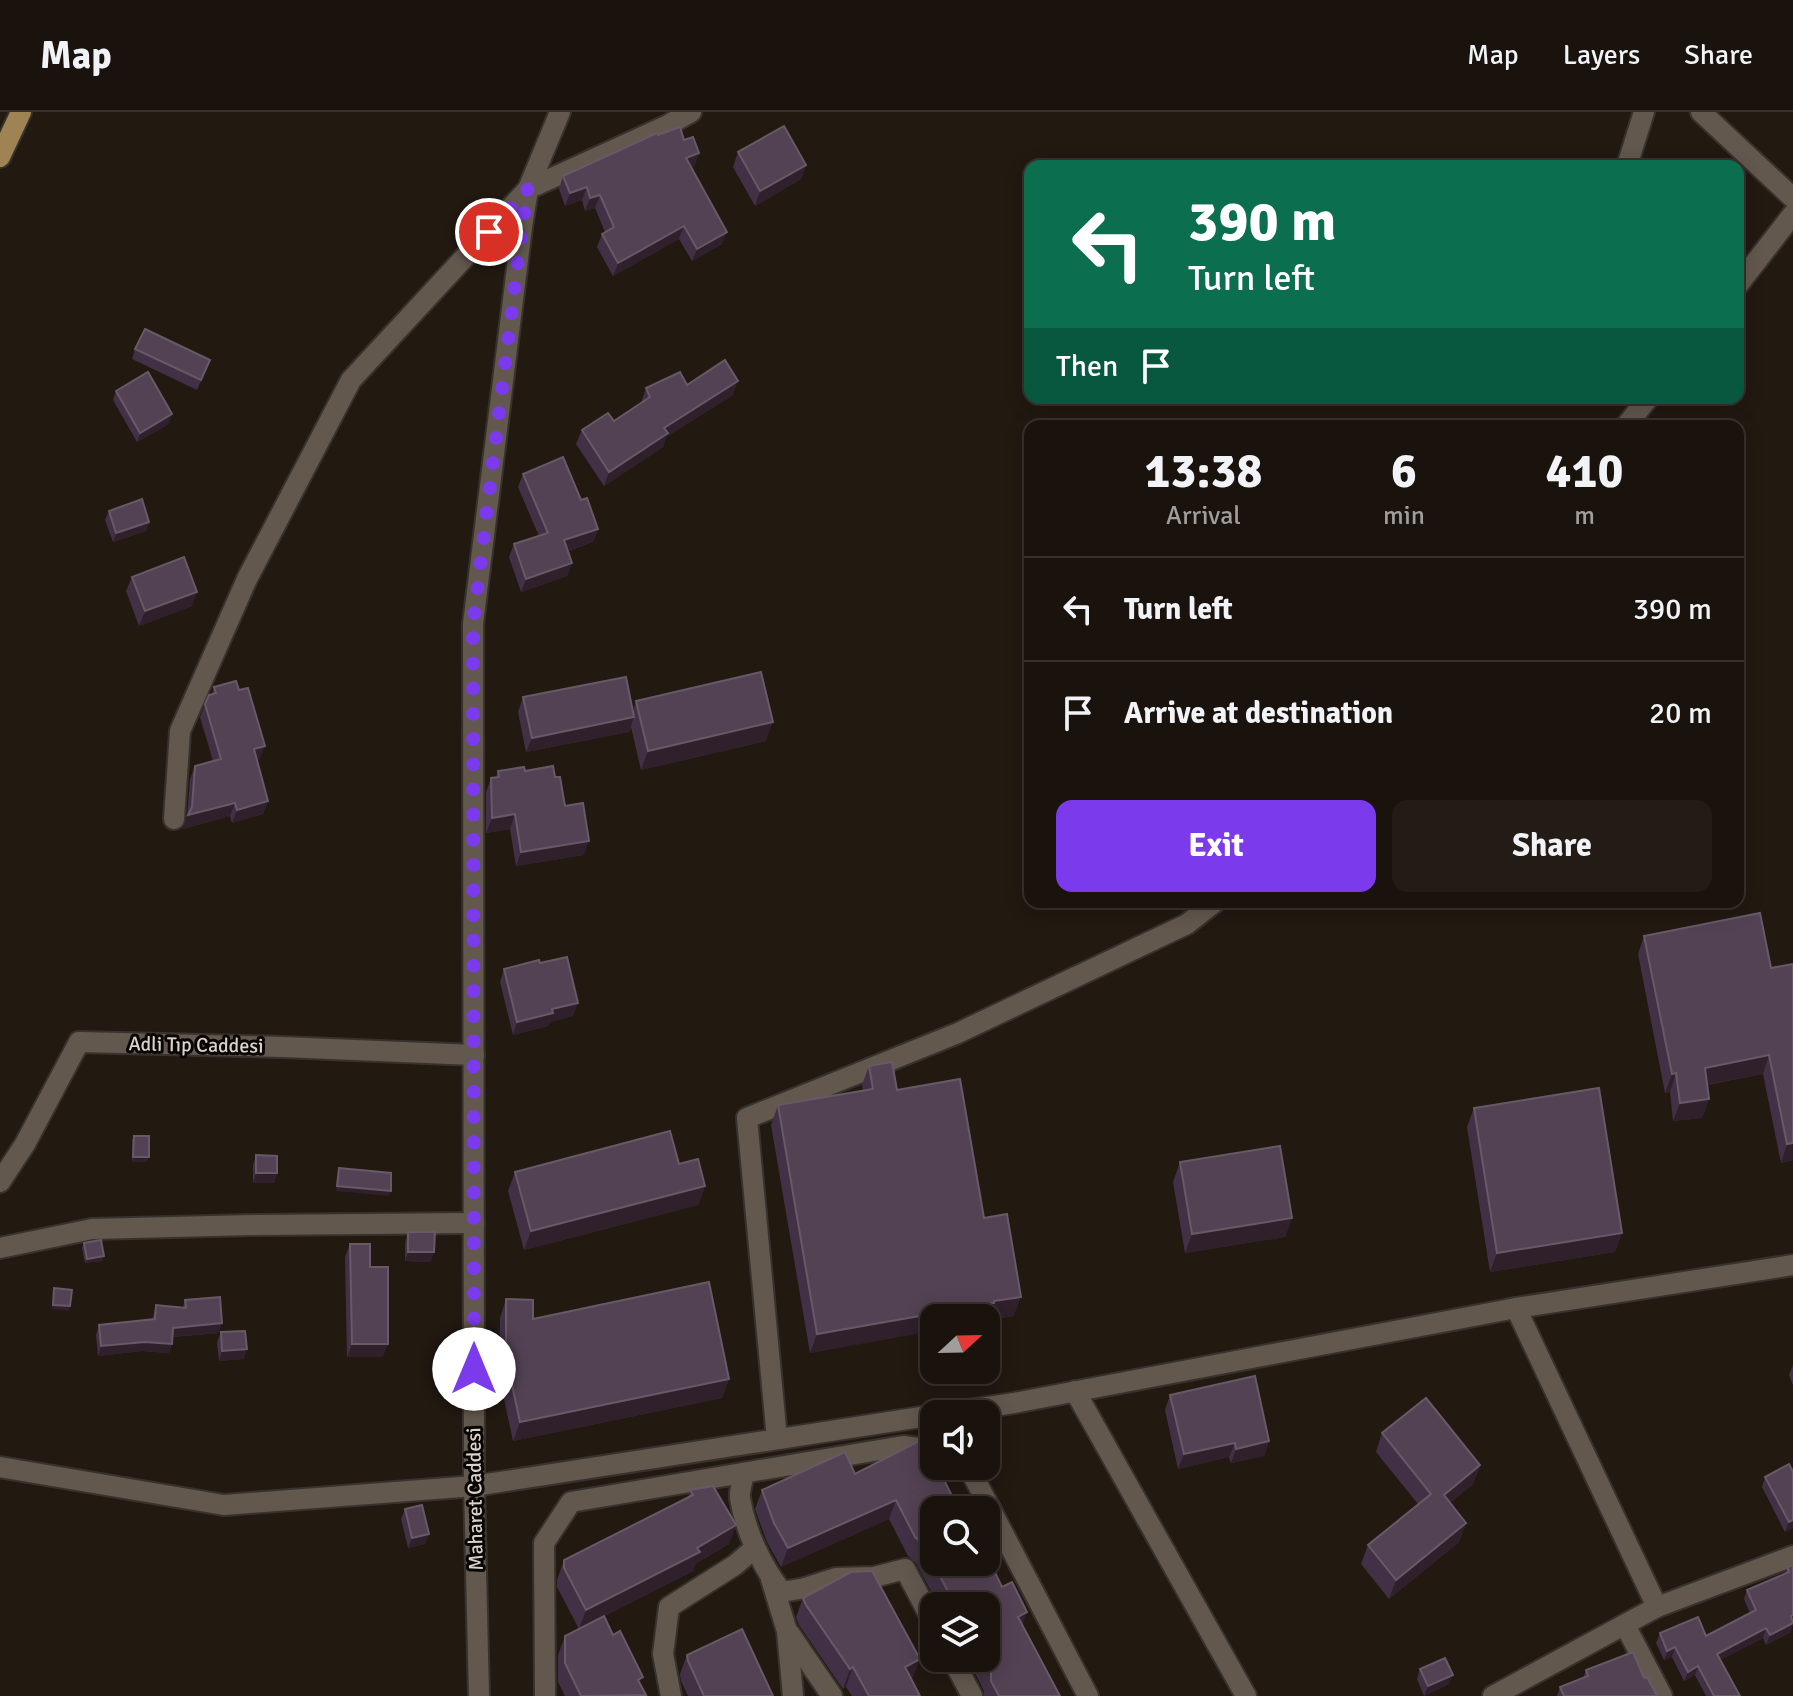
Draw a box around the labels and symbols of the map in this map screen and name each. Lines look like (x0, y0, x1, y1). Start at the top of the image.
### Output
pin (455, 198, 523, 266)
street label: Adli Tıp Caddesi (128, 1031, 264, 1059)
north arrow (920, 1304, 1000, 1384)
position arrow (432, 1327, 516, 1411)
street label: Maharet Caddesi (461, 1427, 489, 1571)

